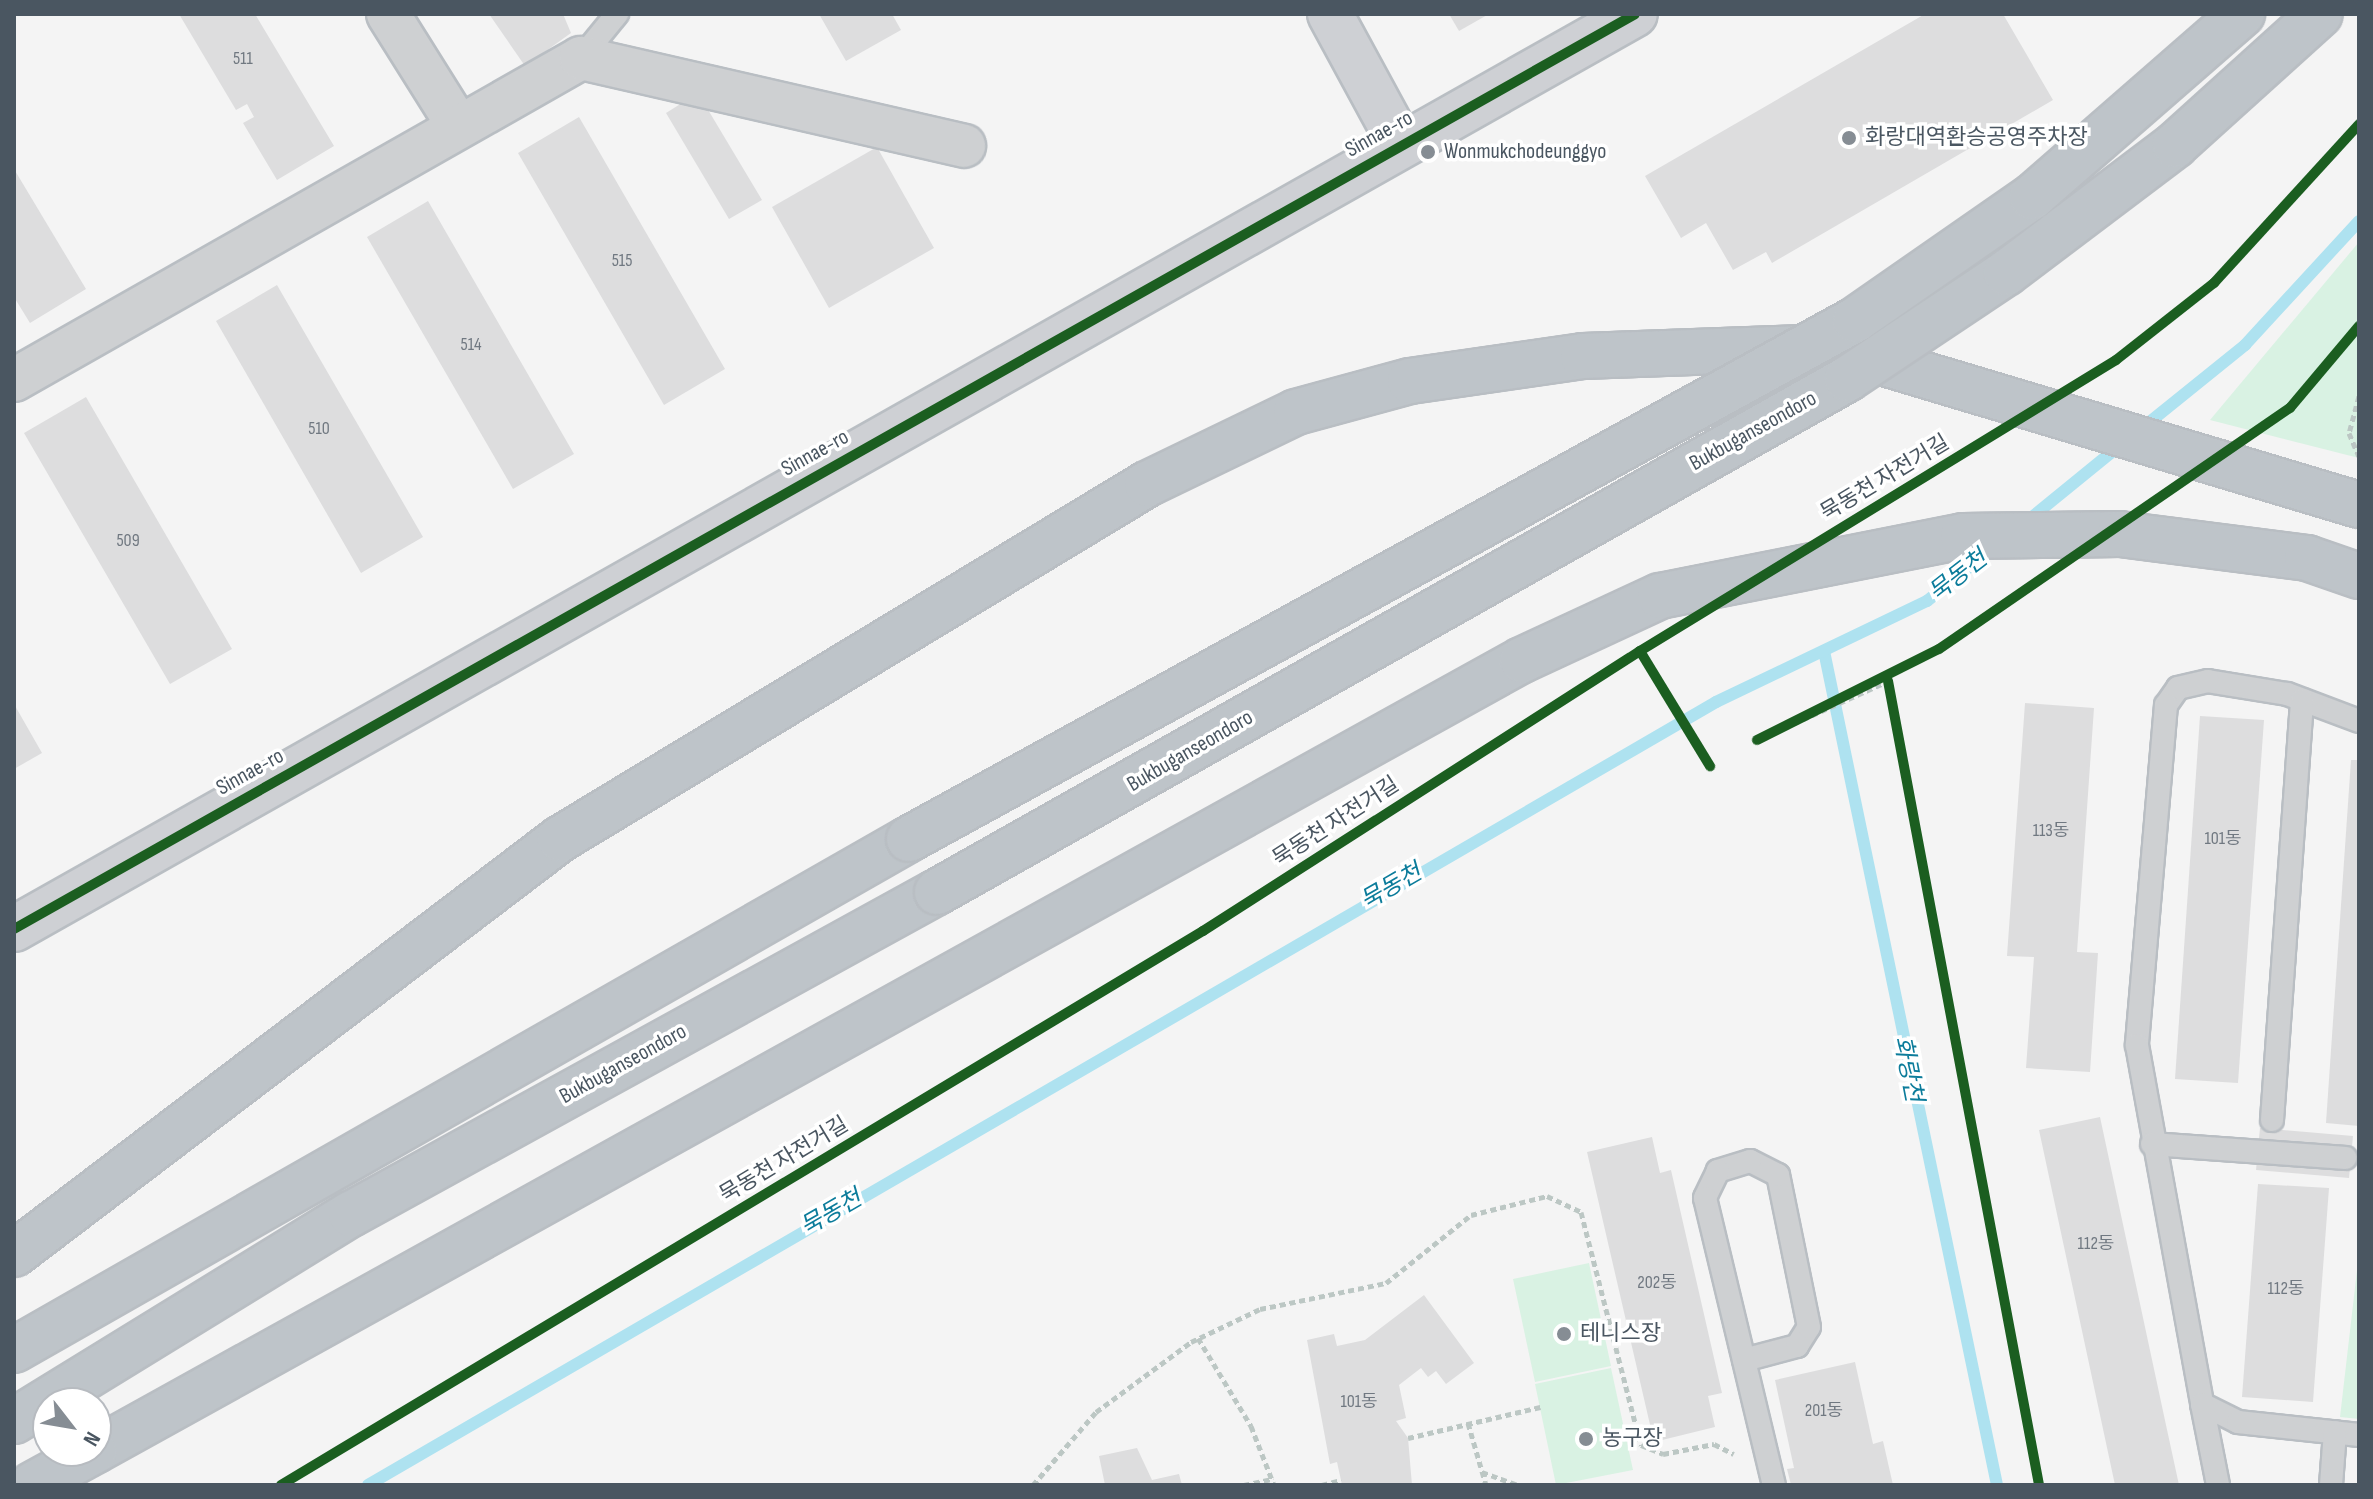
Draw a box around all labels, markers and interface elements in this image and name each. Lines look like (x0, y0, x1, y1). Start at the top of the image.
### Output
house number: 511 (233, 48, 253, 70)
street label: Sinnae-ro (1341, 105, 1417, 163)
place label: 화랑대역환승공영주차장 (1865, 125, 2088, 151)
marker: 화랑대역환승공영주차장 (1840, 129, 1858, 147)
place label: Wonmukchodeunggyo (1444, 139, 1606, 165)
marker: Wonmukchodeunggyo (1419, 143, 1437, 161)
house number: 515 (612, 250, 632, 272)
house number: 514 (460, 334, 482, 356)
street label: Bukbuganseondoro (1685, 385, 1821, 477)
house number: 510 (308, 418, 330, 440)
street label: Sinnae-ro (777, 424, 853, 482)
street label: 묵동천 자전거길 (1816, 429, 1954, 527)
house number: 509 (116, 530, 140, 552)
water label: 묵동천 (1923, 544, 1993, 608)
street label: Bukbuganseondoro (1122, 704, 1258, 798)
street label: Sinnae-ro (212, 743, 288, 801)
street label: 묵동천 자전거길 (1268, 771, 1404, 873)
house number: 113동 (2033, 820, 2069, 842)
house number: 101동 (2204, 828, 2242, 850)
water label: 묵동천 (1355, 858, 1427, 916)
street label: Bukbuganseondoro (555, 1018, 691, 1110)
water label: 화랑천 (1888, 1034, 1928, 1104)
street label: 묵동천 자전거길 (715, 1111, 853, 1209)
water label: 묵동천 (795, 1184, 867, 1242)
house number: 112동 (2078, 1233, 2114, 1255)
house number: 202동 (1637, 1272, 1677, 1294)
house number: 112동 (2268, 1278, 2304, 1300)
place label: 테니스장 (1580, 1321, 1661, 1347)
marker: 테니스장 (1555, 1325, 1573, 1343)
north arrow (32, 1387, 112, 1467)
house number: 101동 (1340, 1391, 1378, 1413)
house number: 201동 (1805, 1400, 1843, 1422)
place label: 농구장 (1602, 1426, 1663, 1452)
text: N (77, 1427, 106, 1451)
marker: 농구장 (1577, 1430, 1595, 1448)

